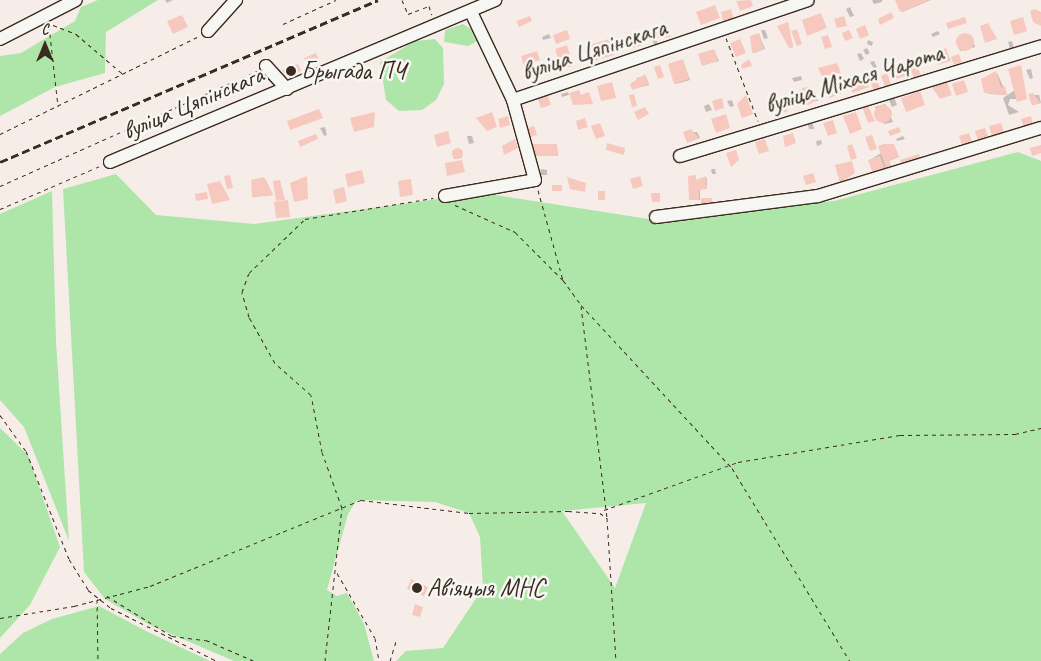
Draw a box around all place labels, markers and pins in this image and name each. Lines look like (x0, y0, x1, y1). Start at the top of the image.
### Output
place label: Брыгада ПЧ (301, 56, 406, 86)
marker: Брыгада ПЧ (285, 65, 297, 77)
place label: Авіяцыя МНС (427, 573, 544, 603)
marker: Авіяцыя МНС (411, 582, 423, 594)

